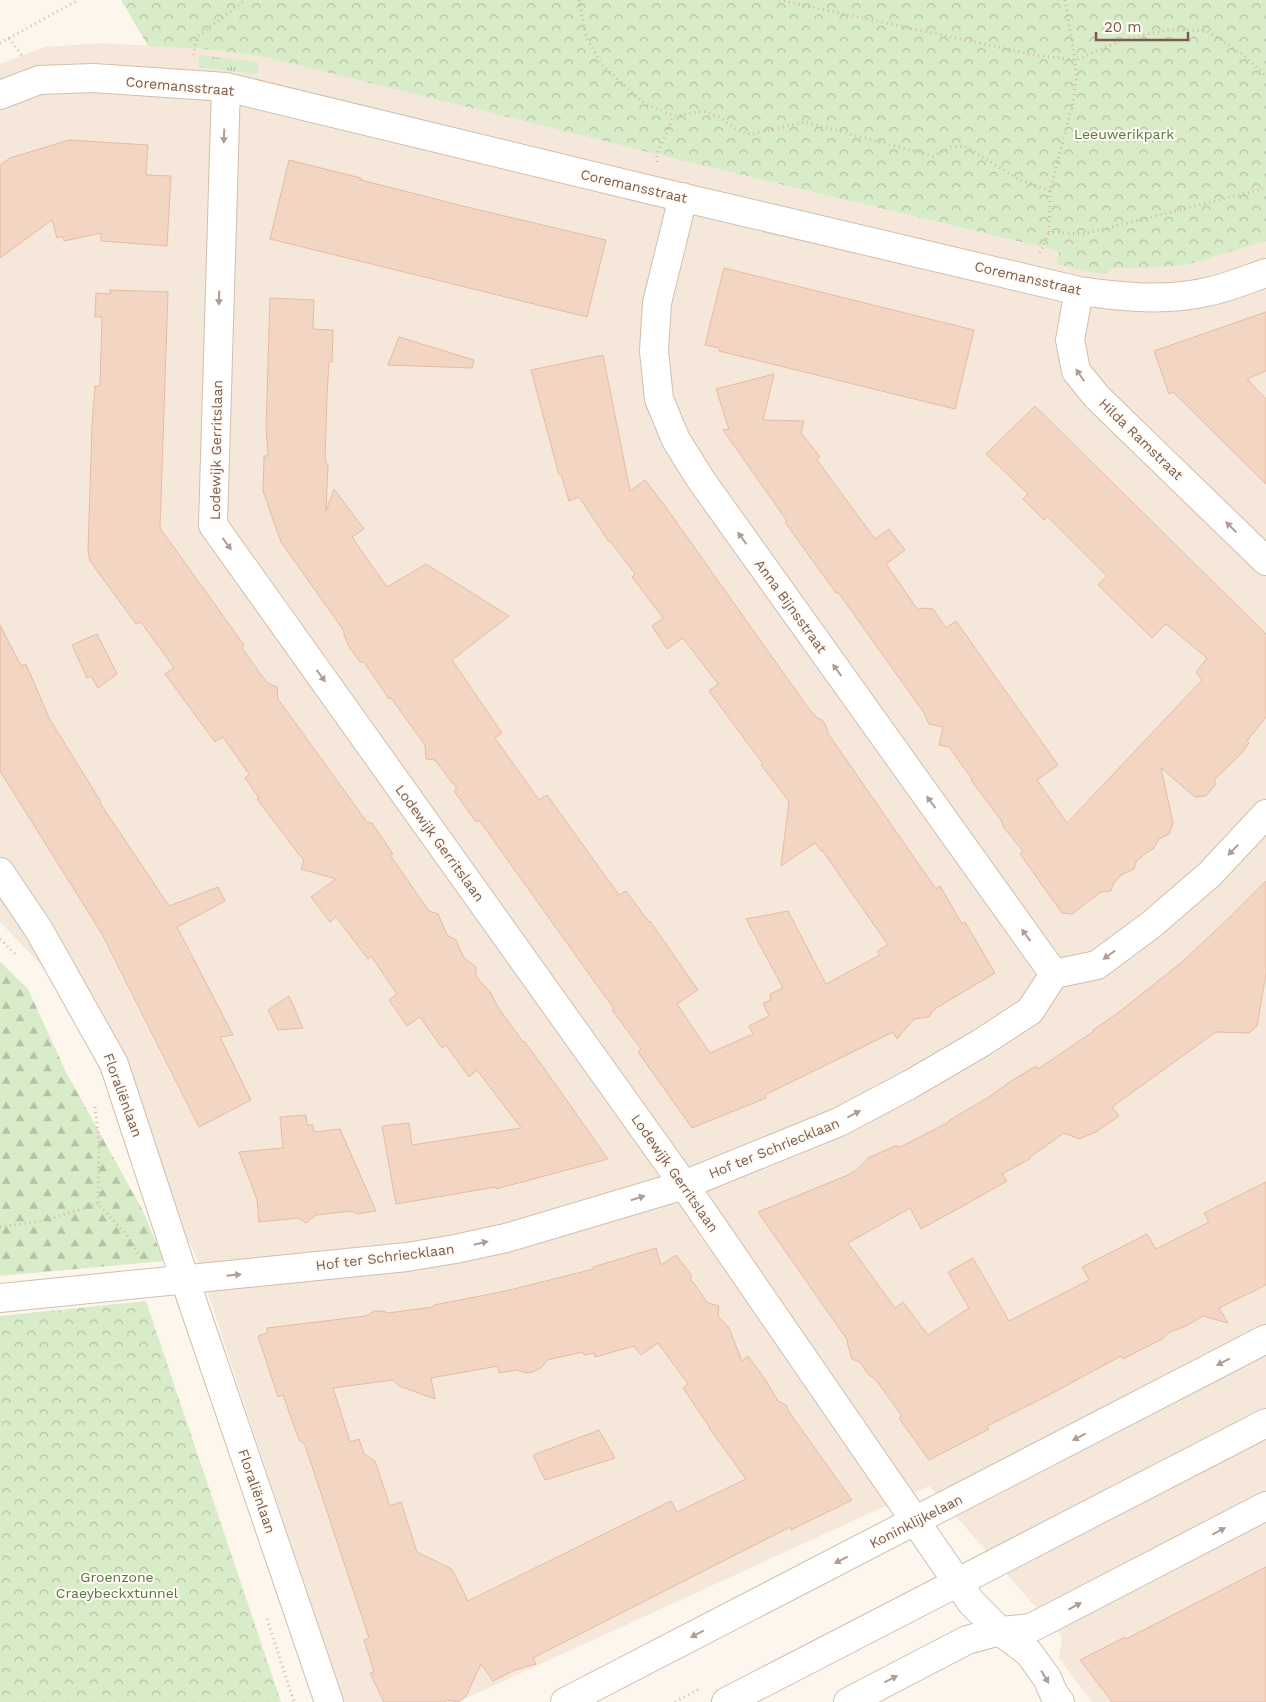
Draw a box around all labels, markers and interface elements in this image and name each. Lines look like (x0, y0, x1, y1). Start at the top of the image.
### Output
scale bar (1096, 10, 1188, 42)
text: 20 m (1104, 18, 1142, 36)
street label: Coremansstraat (125, 73, 235, 99)
park label: Leeuwerikpark (1074, 126, 1174, 142)
one-way arrow (220, 128, 228, 144)
street label: Coremansstraat (579, 166, 689, 206)
street label: Coremansstraat (973, 258, 1083, 298)
one-way arrow (215, 291, 223, 307)
one-way arrow (1075, 368, 1085, 381)
street label: Lodewijk Gerritslaan (207, 380, 225, 520)
street label: Hilda Ramstraat (1096, 395, 1186, 483)
one-way arrow (1225, 521, 1237, 533)
one-way arrow (737, 531, 747, 545)
one-way arrow (222, 537, 232, 551)
street label: Anna Bijnsstraat (752, 556, 830, 656)
one-way arrow (832, 663, 842, 677)
one-way arrow (316, 669, 326, 683)
street label: Lodewijk Gerritslaan (392, 782, 488, 904)
one-way arrow (926, 795, 936, 809)
one-way arrow (1227, 844, 1239, 856)
one-way arrow (1021, 928, 1031, 941)
one-way arrow (1103, 950, 1116, 961)
street label: Floraliënlaan (100, 1051, 146, 1139)
one-way arrow (847, 1110, 861, 1118)
street label: Lodewijk Gerritslaan (628, 1111, 722, 1235)
street label: Hof ter Schriecklaan (706, 1114, 842, 1182)
one-way arrow (630, 1194, 645, 1202)
one-way arrow (474, 1239, 489, 1247)
street label: Hof ter Schriecklaan (315, 1241, 455, 1273)
one-way arrow (226, 1271, 242, 1279)
one-way arrow (1216, 1358, 1230, 1366)
one-way arrow (1071, 1433, 1086, 1441)
street label: Floraliënlaan (235, 1447, 279, 1535)
street label: Koninklijkelaan (867, 1491, 965, 1551)
one-way arrow (1212, 1527, 1226, 1535)
one-way arrow (834, 1556, 848, 1564)
park label: Groenzone Craeybeckxtunnel (56, 1569, 179, 1601)
one-way arrow (1067, 1602, 1082, 1610)
one-way arrow (689, 1630, 704, 1638)
one-way arrow (1041, 1670, 1050, 1683)
one-way arrow (885, 1675, 898, 1684)

